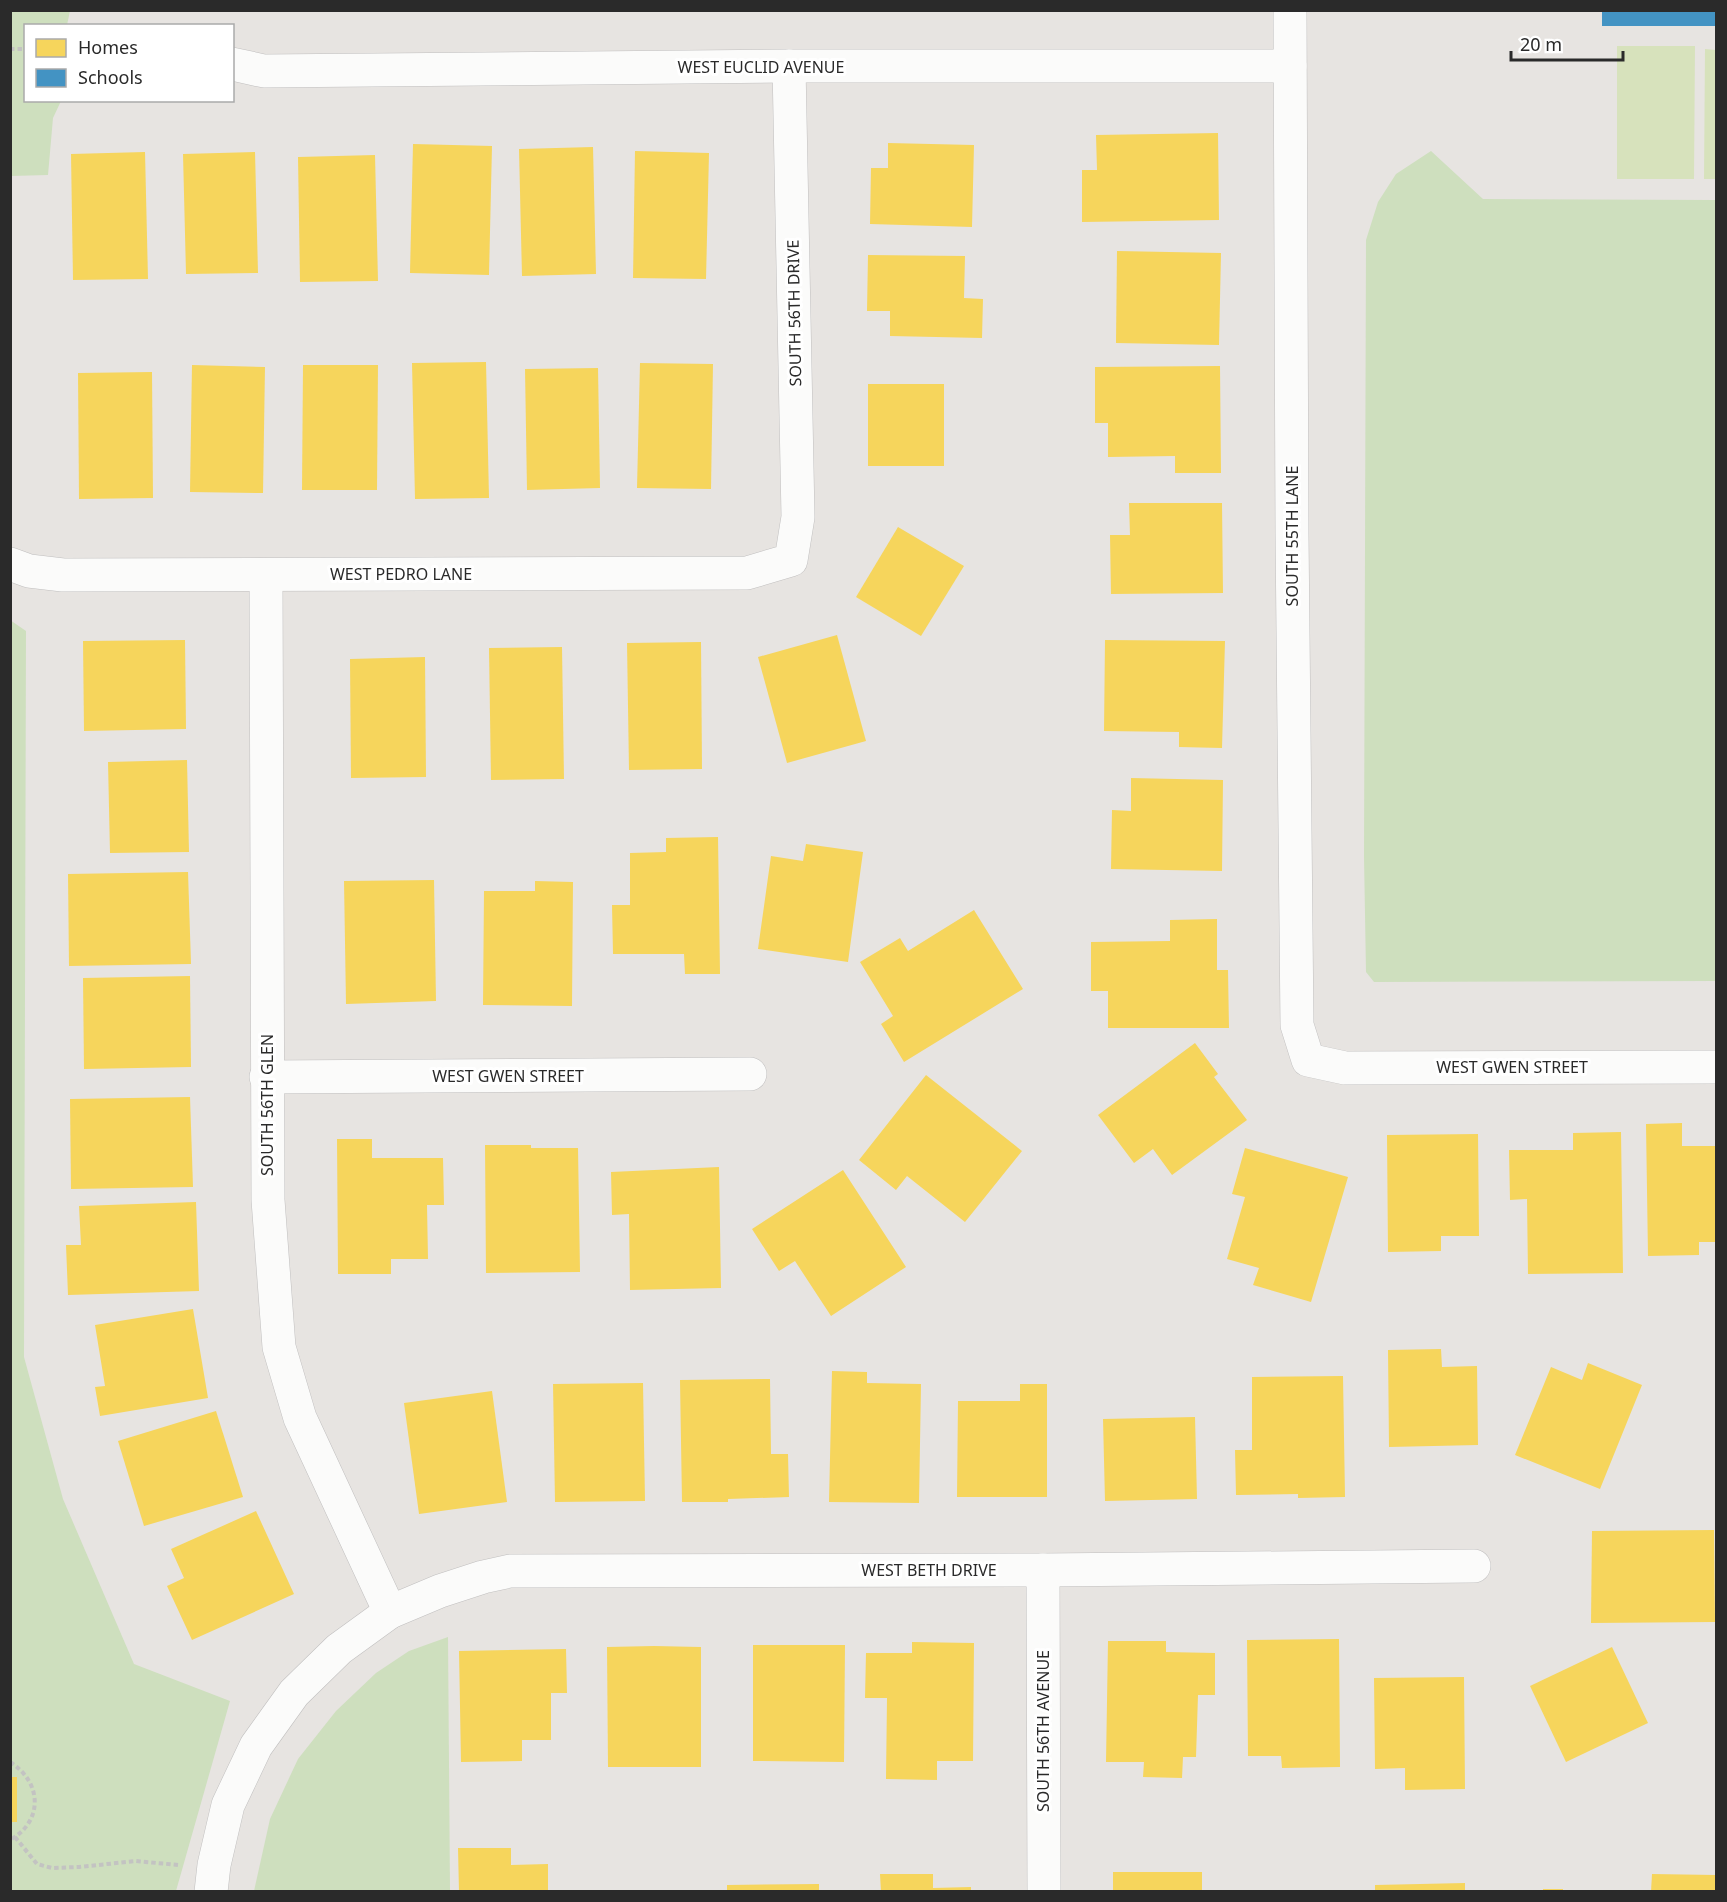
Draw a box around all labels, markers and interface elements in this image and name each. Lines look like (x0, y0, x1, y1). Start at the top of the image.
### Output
legend (24, 24, 234, 102)
scale bar (1511, 24, 1624, 62)
text: 20 m (1520, 32, 1562, 56)
text: Homes (78, 35, 138, 59)
street label: WEST EUCLID AVENUE (678, 56, 844, 78)
text: Schools (78, 65, 143, 89)
street label: SOUTH 56TH DRIVE (782, 239, 806, 387)
street label: SOUTH 55TH LANE (1281, 466, 1303, 606)
street label: WEST PEDRO LANE (330, 563, 472, 585)
street label: SOUTH 56TH GLEN (256, 1034, 278, 1176)
street label: WEST GWEN STREET (1436, 1056, 1588, 1078)
street label: WEST GWEN STREET (432, 1065, 584, 1087)
street label: WEST BETH DRIVE (861, 1559, 997, 1581)
street label: SOUTH 56TH AVENUE (1032, 1650, 1054, 1812)

